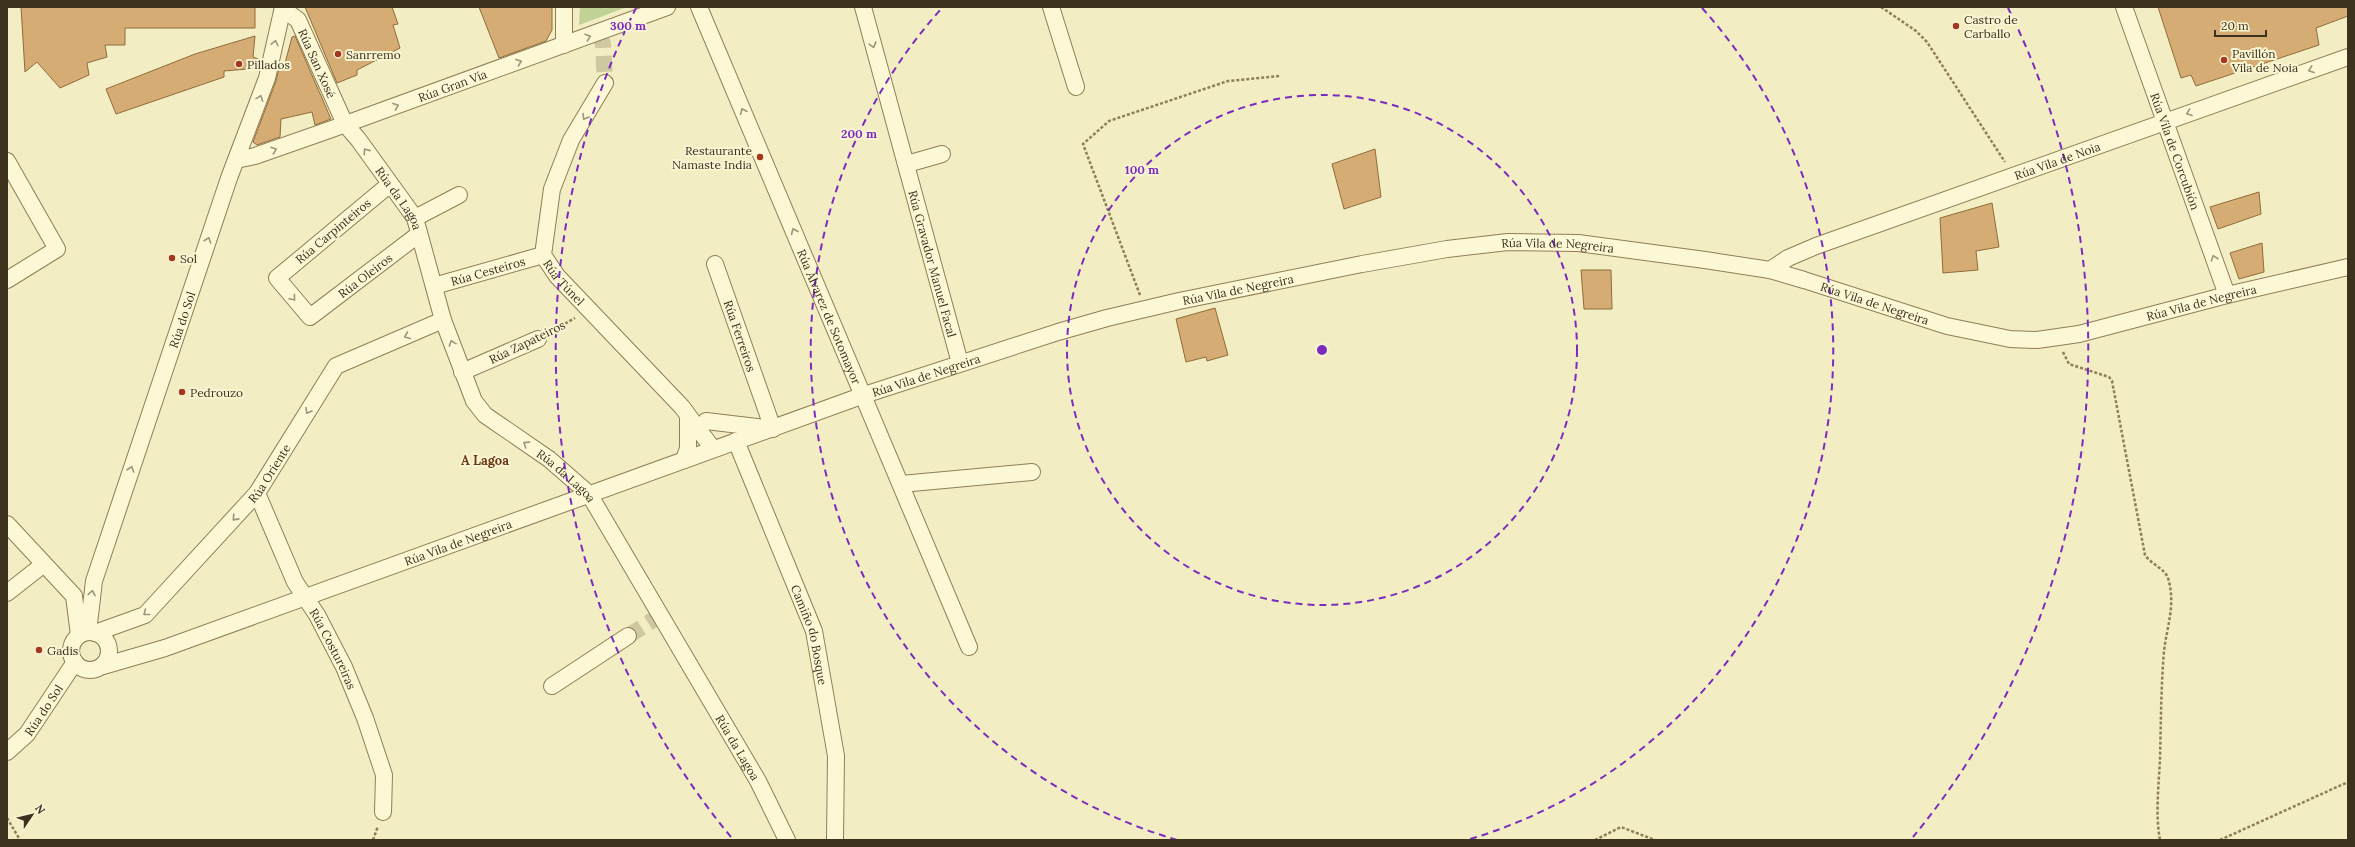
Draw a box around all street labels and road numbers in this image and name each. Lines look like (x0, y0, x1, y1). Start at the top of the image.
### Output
street label: Rúa San Xosé (295, 26, 340, 101)
street label: Rúa Gran Vía (416, 66, 489, 105)
street label: Rúa Vila de Corcubión (2148, 90, 2203, 212)
street label: Rúa Vila de Noia (2012, 138, 2102, 183)
street label: Rúa da Lagoa (373, 163, 425, 231)
street label: Rúa Gravador Manuel Facal (906, 188, 960, 339)
street label: Rúa Carpinteiros (292, 195, 374, 267)
street label: Rúa Vila de Negreira (1500, 234, 1615, 255)
street label: Rúa Álvarez de Sotomayor (794, 247, 865, 387)
street label: Rúa Oleiros (335, 249, 395, 301)
street label: Rúa Cesteiros (449, 253, 527, 288)
street label: Rúa Túnel (540, 256, 588, 308)
street label: Rúa Vila de Negreira (1181, 271, 1295, 308)
street label: Rúa Vila de Negreira (1819, 278, 1931, 327)
street label: Rúa Vila de Negreira (2145, 281, 2258, 323)
street label: Rúa do Sol (165, 289, 198, 350)
street label: Rúa Ferreiros (721, 298, 759, 374)
street label: Rúa Zapateiros (486, 317, 568, 367)
street label: Rúa Vila de Negreira (870, 350, 982, 400)
street label: Rúa Oriente (245, 440, 294, 506)
street label: Rúa da Lagoa (534, 446, 599, 505)
street label: Rúa Vila de Negreira (402, 516, 514, 568)
street label: Camiño do Bosque (788, 582, 831, 687)
street label: Rúa Costureiras (307, 605, 360, 692)
street label: Rúa do Sol (21, 681, 66, 738)
street label: Rúa da Lagoa (713, 712, 763, 783)

